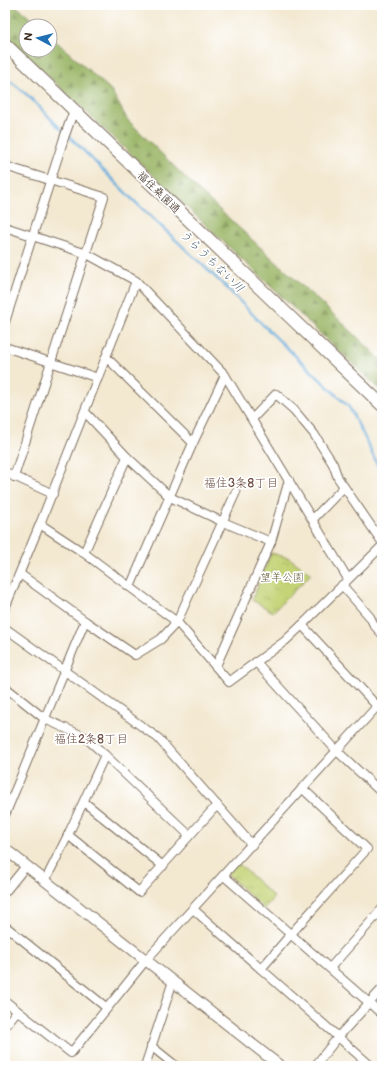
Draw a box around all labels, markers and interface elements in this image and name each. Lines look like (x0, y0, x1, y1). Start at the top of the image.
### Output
north arrow (18, 18, 58, 58)
text: N (22, 32, 36, 42)
street label: 福住桑園通 (134, 169, 183, 216)
water label: うらうちない川 (176, 227, 247, 296)
district label: 福住3条8丁目 (204, 476, 278, 491)
park label: 望羊公園 (260, 571, 304, 584)
district label: 福住2条8丁目 (54, 732, 128, 747)

